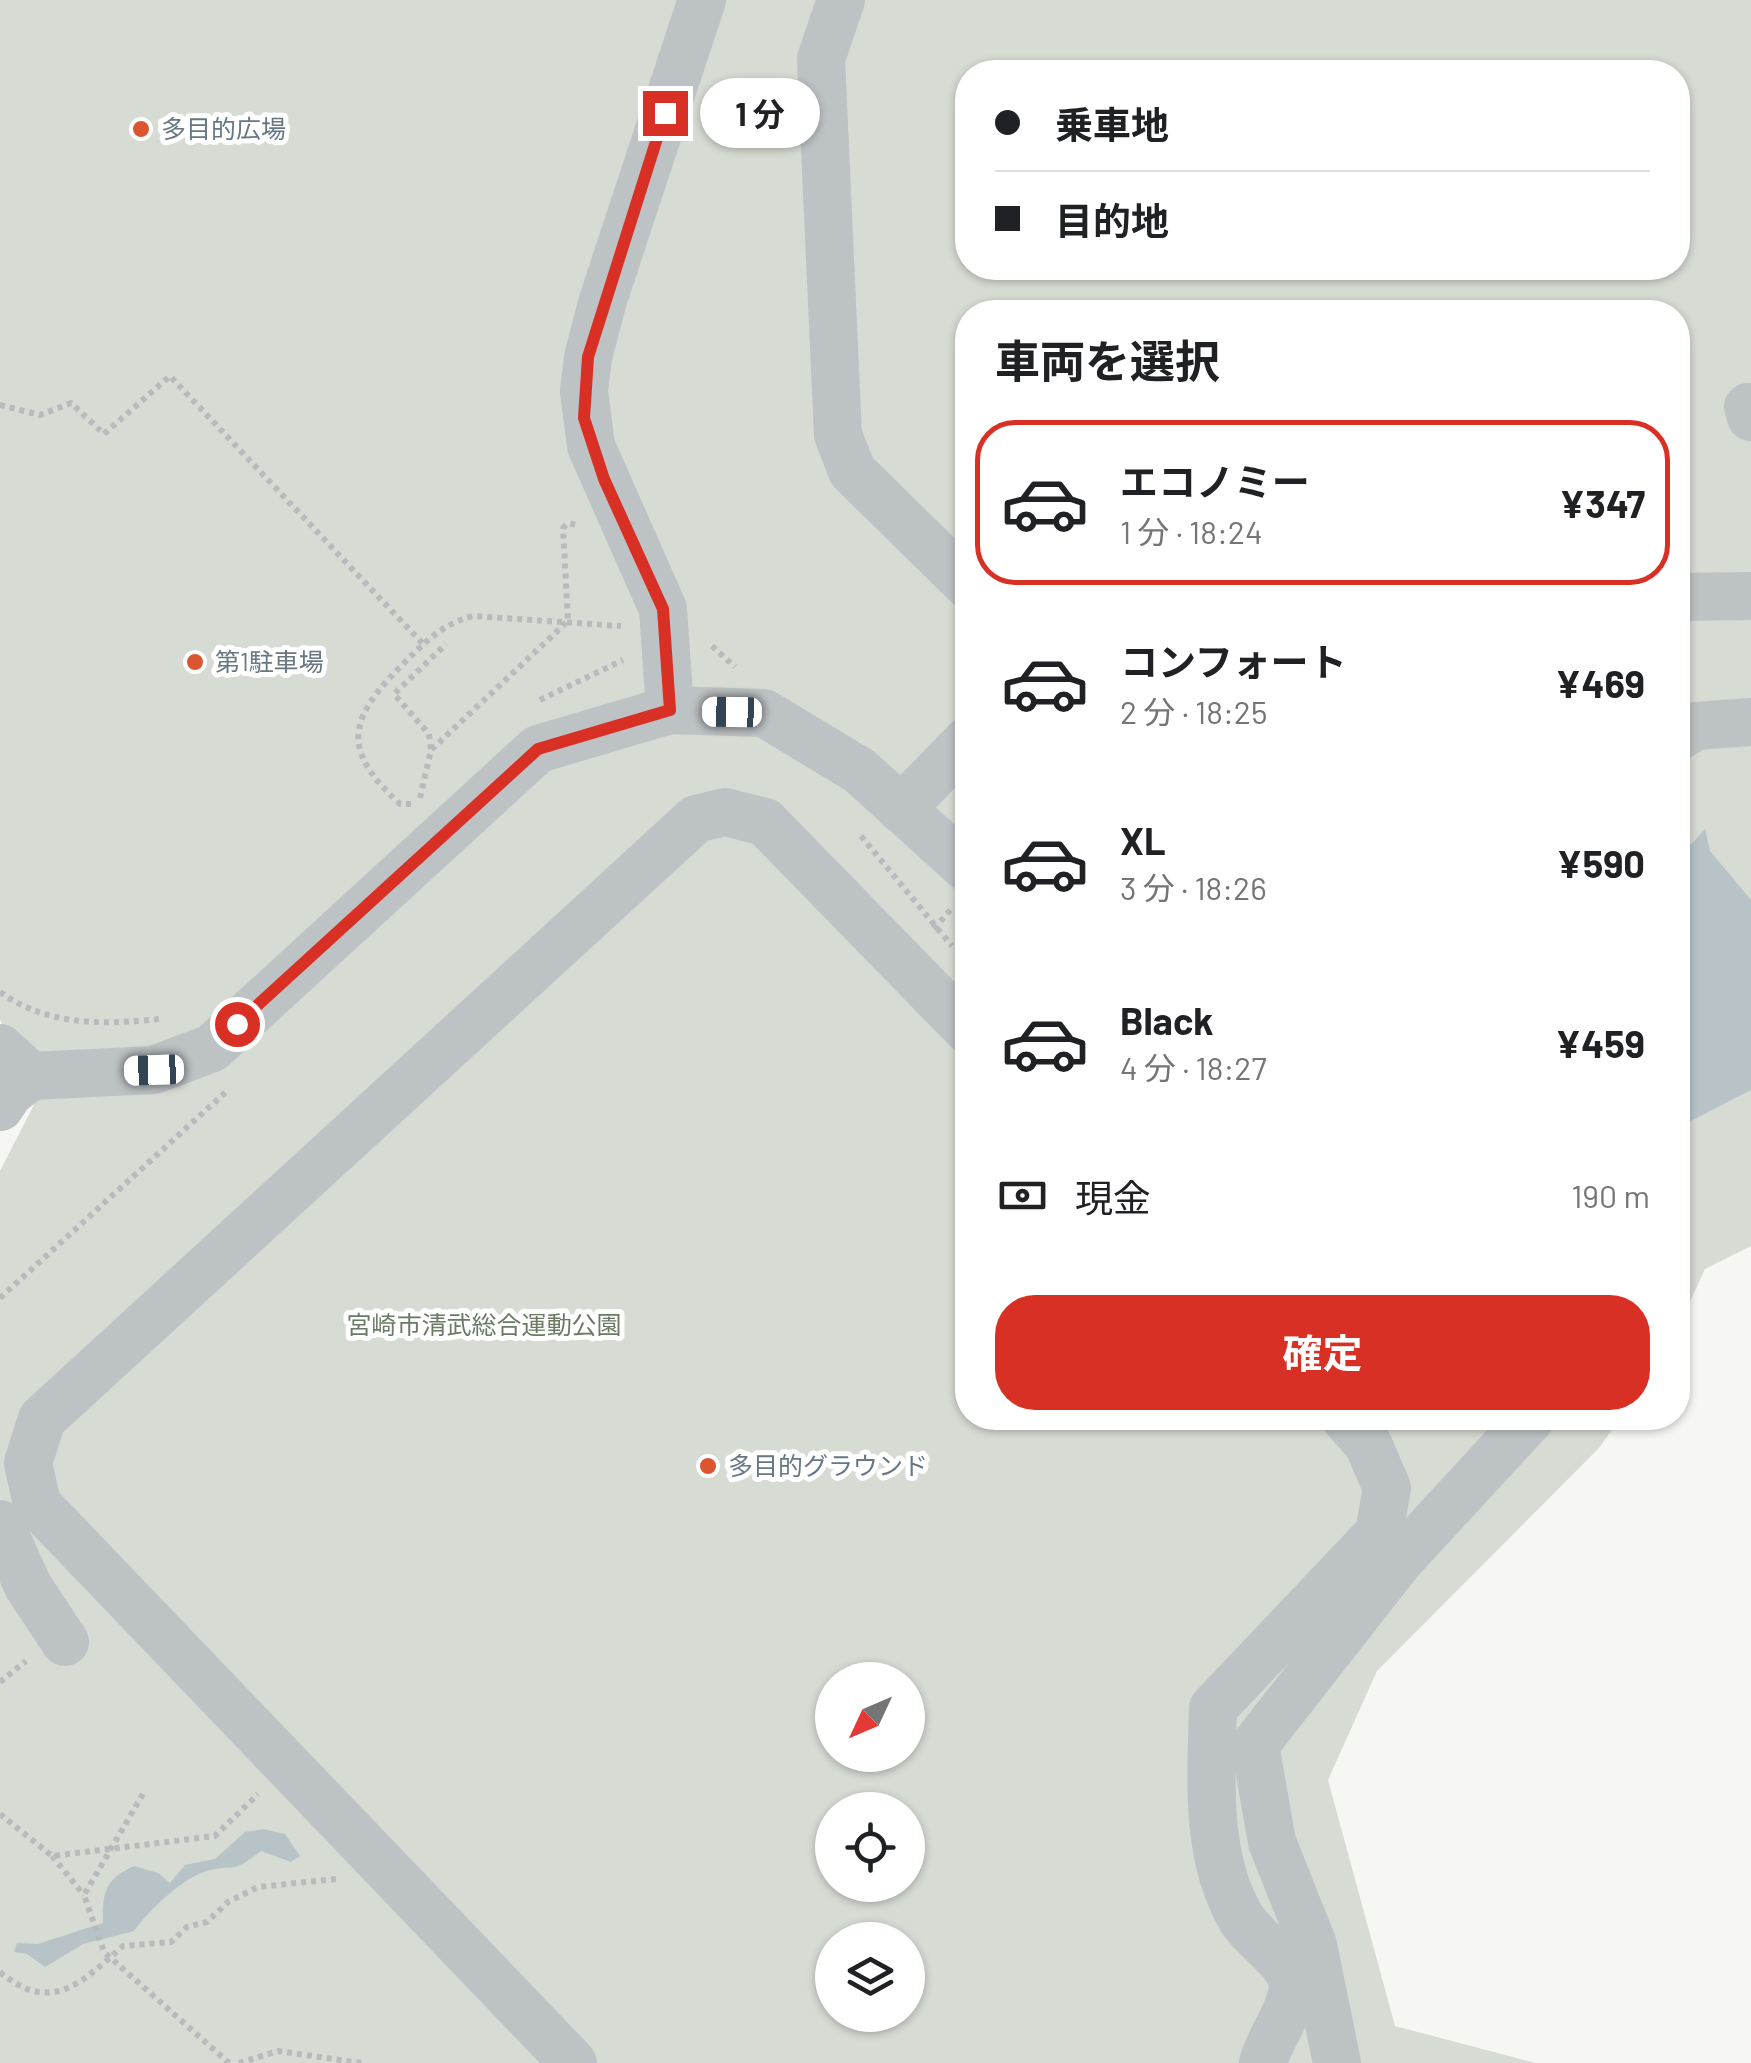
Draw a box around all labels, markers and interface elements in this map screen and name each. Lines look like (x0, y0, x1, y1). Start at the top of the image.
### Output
callout: 1 分 (700, 78, 820, 148)
route end (643, 91, 688, 136)
text: 1 分 (735, 94, 785, 132)
text: 乗車地 (1055, 101, 1169, 147)
place label: 多目的広場 (161, 113, 286, 143)
marker: 多目的広場 (130, 118, 152, 140)
text: 目的地 (1055, 197, 1169, 243)
text: 車両を選択 (995, 333, 1220, 387)
icon: car (1000, 458, 1090, 548)
text: エコノミー (1120, 458, 1310, 504)
text: ¥347 (1559, 480, 1645, 526)
text: 1 分 · 18:24 (1120, 512, 1263, 550)
icon: car (1000, 638, 1090, 728)
text: コンフォート (1120, 638, 1347, 684)
place label: 第1駐車場 (215, 646, 324, 676)
marker: 第1駐車場 (184, 651, 206, 673)
text: ¥469 (1555, 660, 1645, 706)
text: 2 分 · 18:25 (1120, 692, 1267, 730)
car (702, 696, 762, 728)
text: XL (1120, 817, 1166, 863)
icon: car (1000, 818, 1090, 908)
text: ¥590 (1557, 840, 1645, 886)
text: 3 分 · 18:26 (1120, 868, 1267, 906)
text: Black (1120, 997, 1214, 1043)
icon: car (1000, 998, 1090, 1088)
route start (215, 1002, 260, 1047)
text: ¥459 (1555, 1020, 1645, 1066)
text: 4 分 · 18:27 (1120, 1048, 1267, 1086)
car (123, 1054, 185, 1086)
icon: cash (995, 1168, 1050, 1223)
text: 現金 (1075, 1174, 1151, 1220)
text: 190 m (1571, 1176, 1650, 1214)
button: 確定 (995, 1295, 1650, 1410)
park label: 宮崎市清武総合運動公園 (346, 1309, 622, 1339)
place label: 多目的グラウンド (728, 1450, 928, 1480)
marker: 多目的グラウンド (697, 1455, 719, 1477)
north arrow (815, 1662, 925, 1772)
map controls (815, 1662, 925, 2032)
button: locate (815, 1792, 925, 1902)
button: layers (815, 1922, 925, 2032)

